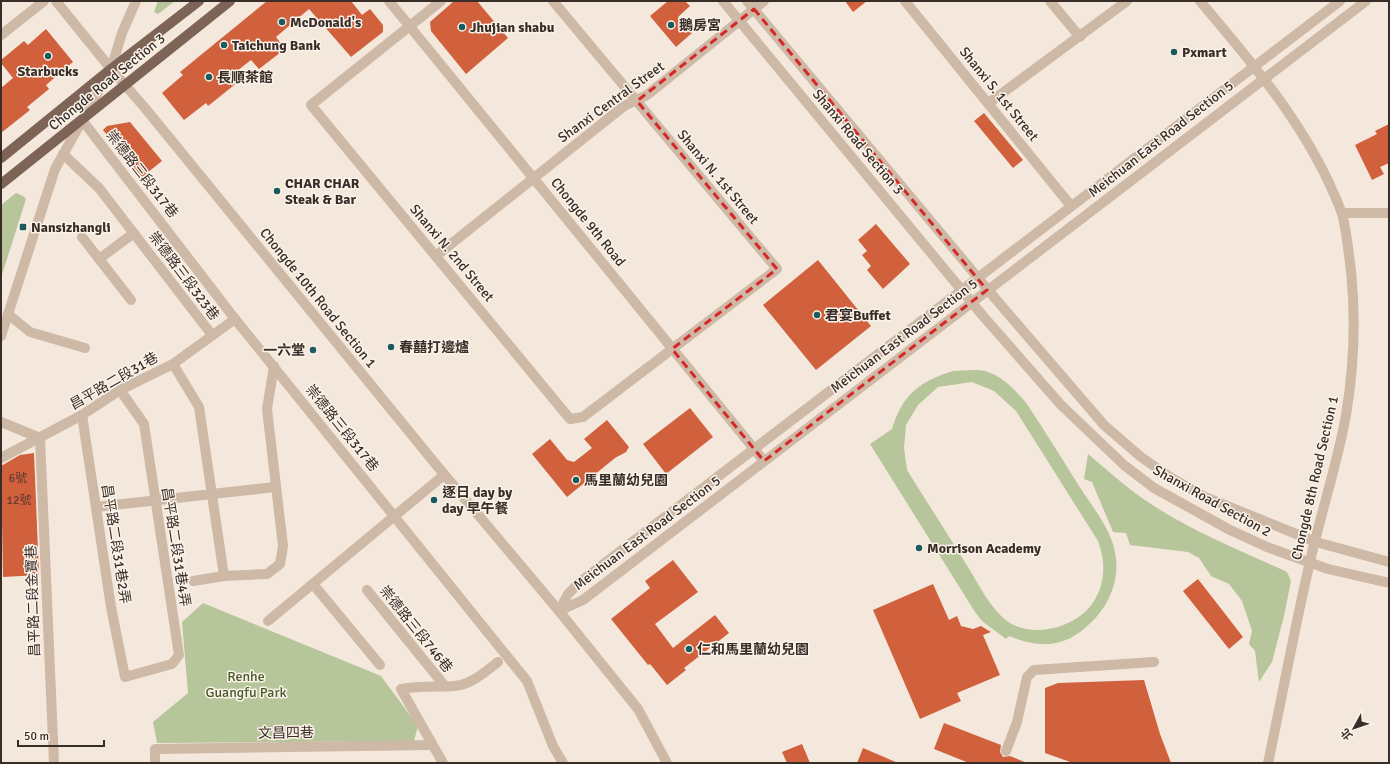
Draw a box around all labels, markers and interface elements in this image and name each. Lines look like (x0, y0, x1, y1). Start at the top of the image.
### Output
place label: McDonald's (290, 14, 361, 31)
marker: McDonald's (277, 17, 287, 27)
place label: 鵝房宮 (679, 17, 721, 34)
place label: Jhujian shabu (470, 19, 555, 36)
marker: 鵝房宮 (666, 20, 676, 30)
marker: Jhujian shabu (457, 22, 467, 32)
street label: Chongde Road Section 3 (45, 30, 169, 134)
place label: Taichung Bank (232, 37, 321, 54)
marker: Taichung Bank (219, 40, 229, 50)
street label: Shanxi S. 1st Street (956, 44, 1042, 145)
place label: Pxmart (1182, 44, 1228, 61)
marker: Pxmart (1169, 47, 1179, 57)
marker: Starbucks (43, 51, 53, 61)
street label: Shanxi Central Street (555, 58, 668, 146)
place label: Starbucks (17, 63, 79, 80)
place label: 長順茶館 (217, 69, 273, 86)
marker: 長順茶館 (204, 72, 214, 82)
street label: Meichuan East Road Section 5 (1085, 77, 1237, 201)
street label: Shanxi Road Section 3 (809, 86, 907, 198)
street label: Shanxi N. 1st Street (674, 126, 762, 228)
street label: 崇德路三段317巷 (102, 127, 182, 221)
street label: Chongde 9th Road (547, 174, 629, 270)
place label: CHAR CHAR Steak & Bar (285, 175, 360, 208)
marker: CHAR CHAR Steak & Bar (272, 186, 282, 196)
street label: Shanxi N. 2nd Street (406, 201, 498, 305)
place label: Nansizhangli (31, 219, 111, 236)
marker: Nansizhangli (18, 222, 28, 232)
street label: Chongde 10th Road Section 1 (256, 224, 380, 372)
street label: 崇德路三段323巷 (145, 228, 223, 324)
street label: Meichuan East Road Section 5 (827, 275, 981, 397)
place label: 君宴Buffet (825, 307, 892, 324)
marker: 君宴Buffet (812, 310, 822, 320)
place label: 春囍打邊爐 (399, 339, 469, 356)
place label: 一六堂 (263, 342, 305, 359)
marker: 春囍打邊爐 (386, 342, 396, 352)
marker: 一六堂 (308, 345, 318, 355)
street label: 昌平路二段31巷 (67, 349, 161, 413)
street label: 崇德路三段317巷 (302, 381, 382, 475)
street label: Chongde 8th Road Section 1 (1288, 394, 1342, 562)
street label: Shanxi Road Section 2 (1150, 461, 1274, 541)
house number: 6號 (9, 471, 27, 486)
street label: Meichuan East Road Section 5 (570, 472, 724, 594)
place label: 馬里蘭幼兒園 (584, 472, 668, 489)
marker: 馬里蘭幼兒園 (571, 475, 581, 485)
street label: 昌平路二段31巷2弄 (98, 483, 134, 605)
place label: 逐日 day by day 早午餐 (442, 484, 512, 517)
street label: 昌平路二段31巷4弄 (158, 486, 194, 608)
house number: 12號 (7, 493, 31, 508)
marker: 逐日 day by day 早午餐 (429, 495, 439, 505)
place label: Morrison Academy (927, 540, 1041, 557)
marker: Morrison Academy (914, 543, 924, 553)
street label: 昌平路二段金寶巷 (23, 545, 43, 657)
street label: 崇德路三段746巷 (376, 582, 456, 676)
place label: 仁和馬里蘭幼兒園 (697, 641, 809, 658)
marker: 仁和馬里蘭幼兒園 (684, 644, 694, 654)
park label: Renhe Guangfu Park (205, 668, 287, 701)
north arrow (1334, 708, 1374, 748)
scale bar (18, 722, 104, 748)
street label: 文昌四巷 (258, 724, 314, 742)
text: 北 (1338, 726, 1355, 742)
text: 50 m (24, 729, 49, 744)

